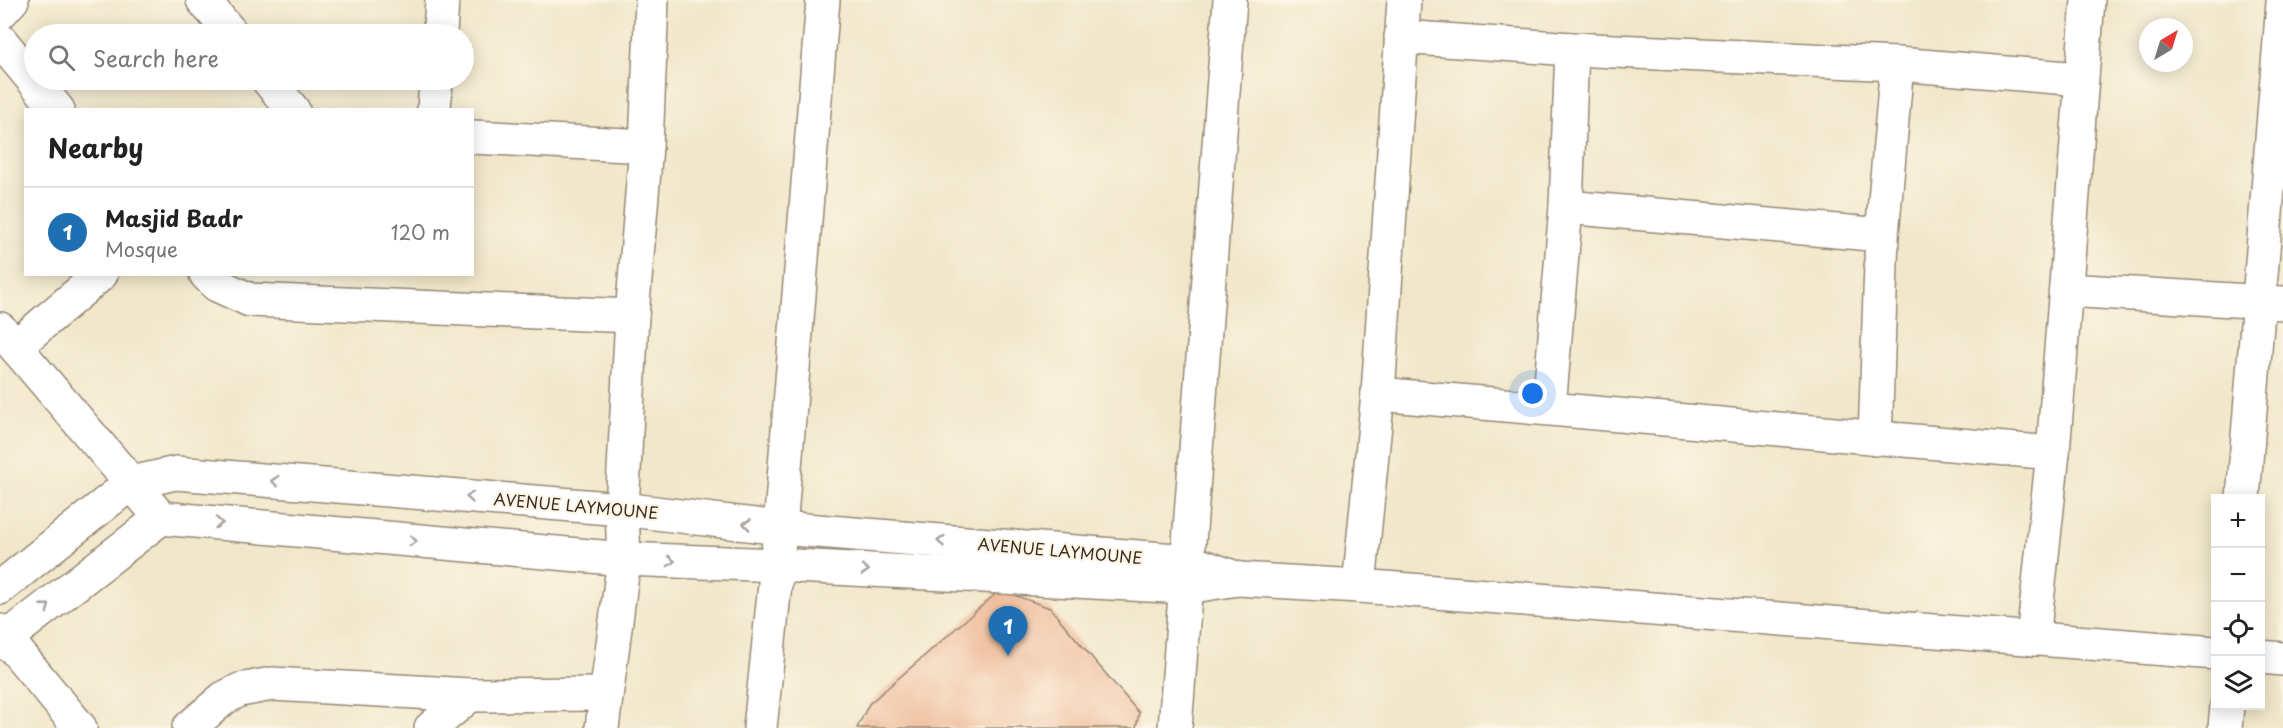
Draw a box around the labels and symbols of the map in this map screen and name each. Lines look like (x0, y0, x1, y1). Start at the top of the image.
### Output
north arrow (2139, 18, 2193, 72)
your location (1518, 379, 1547, 408)
one-way arrow (271, 475, 280, 488)
street label: AVENUE LAYMOUNE (493, 486, 659, 524)
one-way arrow (465, 491, 474, 504)
one-way arrow (215, 516, 224, 529)
one-way arrow (743, 519, 752, 531)
street label: AVENUE LAYMOUNE (977, 531, 1143, 569)
one-way arrow (409, 534, 418, 547)
one-way arrow (937, 535, 946, 548)
one-way arrow (666, 555, 675, 568)
one-way arrow (861, 563, 870, 576)
one-way arrow (39, 603, 50, 614)
pin: 1 (988, 606, 1028, 656)

